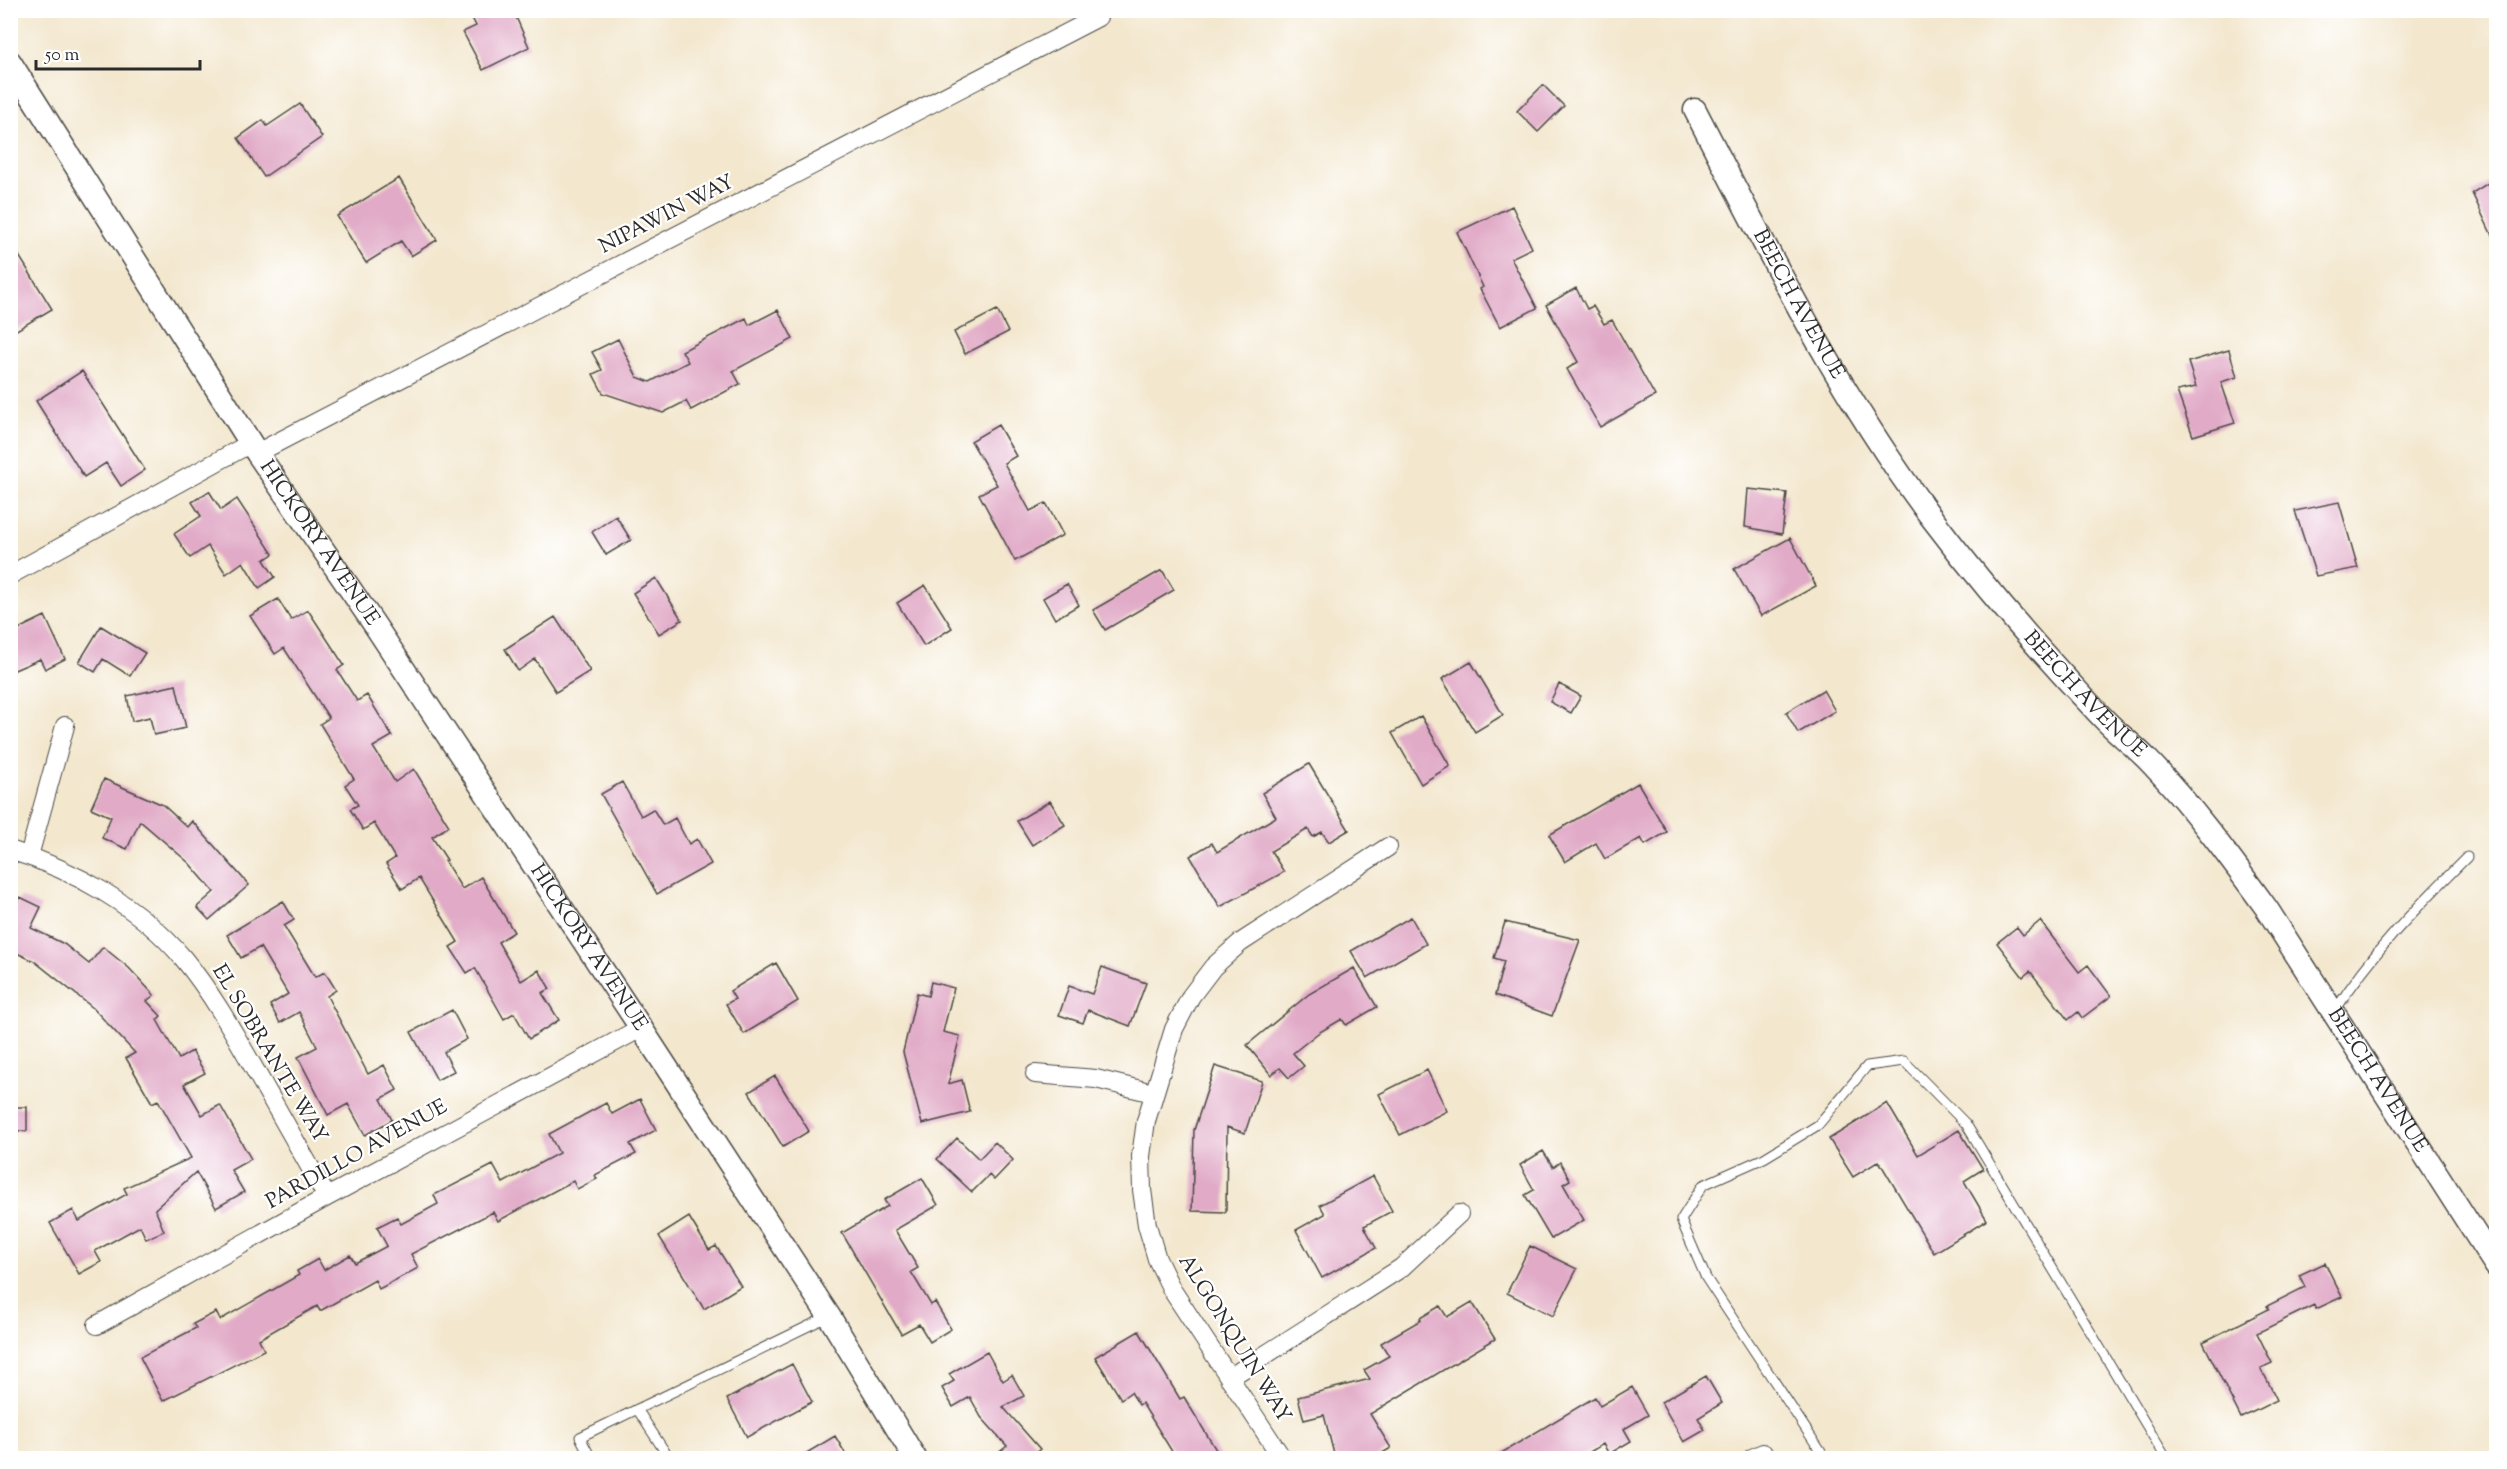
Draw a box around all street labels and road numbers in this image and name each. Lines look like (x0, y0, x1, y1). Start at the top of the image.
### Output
street label: NIPAWIN WAY (594, 168, 740, 262)
street label: BEECH AVENUE (1744, 224, 1851, 385)
street label: HICKORY AVENUE (251, 455, 386, 632)
street label: BEECH AVENUE (2015, 625, 2153, 766)
street label: HICKORY AVENUE (522, 858, 654, 1038)
street label: EL SOBRANTE WAY (204, 959, 334, 1149)
street label: BEECH AVENUE (2319, 1002, 2435, 1159)
street label: PARDILLO AVENUE (261, 1092, 454, 1217)
street label: ALGONQUIN WAY (1170, 1249, 1298, 1429)

